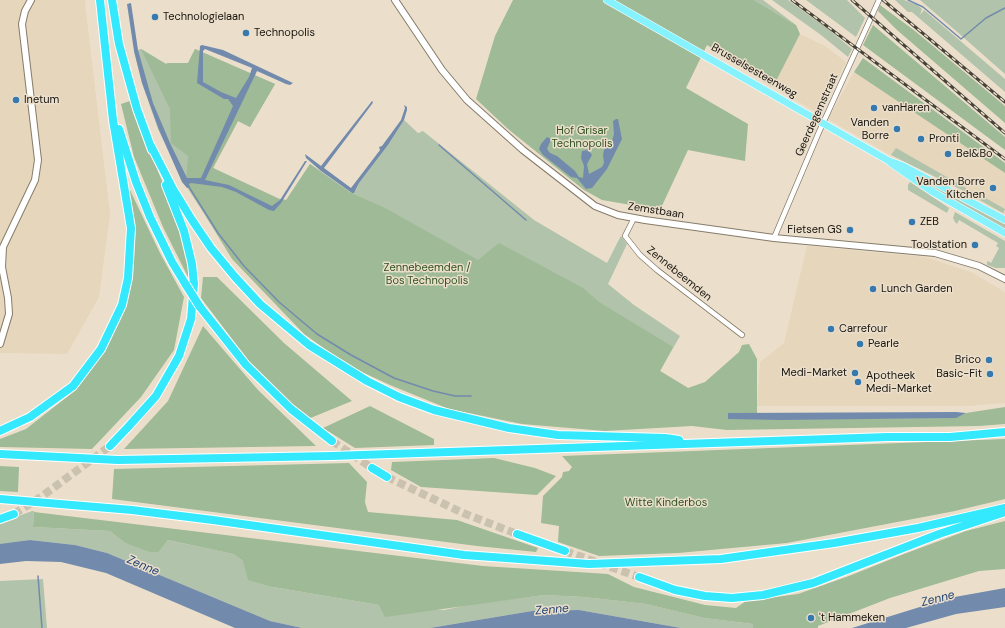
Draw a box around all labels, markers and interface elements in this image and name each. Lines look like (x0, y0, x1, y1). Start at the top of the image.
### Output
place label: Technologielaan (163, 10, 244, 24)
marker: Technologielaan (150, 12, 160, 22)
place label: Technopolis (254, 26, 315, 40)
marker: Technopolis (241, 28, 251, 38)
street label: Brusselsesteenweg (709, 41, 799, 101)
street label: Geerdegemstraat (793, 71, 841, 159)
place label: Inetum (24, 93, 59, 107)
marker: Inetum (11, 95, 21, 105)
place label: vanHaren (882, 101, 930, 115)
marker: vanHaren (869, 103, 879, 113)
place label: Vanden Borre (851, 116, 889, 142)
park label: Hof Grisar Technopolis (552, 124, 612, 150)
marker: Vanden Borre (892, 124, 902, 134)
place label: Pronti (929, 132, 959, 146)
marker: Pronti (916, 134, 926, 144)
place label: Bel&Bo (956, 147, 993, 161)
marker: Bel&Bo (943, 149, 953, 159)
place label: Vanden Borre Kitchen (916, 175, 985, 201)
marker: Vanden Borre Kitchen (988, 183, 998, 193)
street label: Zemstbaan (627, 200, 685, 222)
place label: ZEB (920, 215, 939, 229)
marker: ZEB (907, 217, 917, 227)
place label: Fietsen GS (787, 223, 842, 237)
marker: Fietsen GS (845, 225, 855, 235)
place label: Toolstation (911, 238, 967, 252)
marker: Toolstation (970, 240, 980, 250)
street label: Zennebeemden (644, 244, 714, 304)
park label: Zennebeemden / Bos Technopolis (384, 261, 470, 287)
place label: Lunch Garden (881, 282, 953, 296)
marker: Lunch Garden (868, 284, 878, 294)
place label: Carrefour (839, 322, 887, 336)
marker: Carrefour (826, 324, 836, 334)
place label: Pearle (868, 337, 899, 351)
marker: Pearle (855, 339, 865, 349)
place label: Brico (955, 353, 981, 367)
marker: Brico (984, 355, 994, 365)
place label: Medi-Market (781, 366, 847, 380)
place label: Basic-Fit (936, 367, 982, 381)
marker: Medi-Market (850, 368, 860, 378)
place label: Apotheek Medi-Market (866, 369, 932, 395)
marker: Basic-Fit (985, 369, 995, 379)
marker: Apotheek Medi-Market (853, 377, 863, 387)
park label: Witte Kinderbos (625, 496, 707, 510)
water label: Zenne (125, 553, 161, 579)
water label: Zenne (920, 588, 956, 610)
water label: Zenne (534, 601, 570, 619)
place label: 't Hammeken (819, 611, 885, 625)
marker: 't Hammeken (806, 613, 816, 623)

